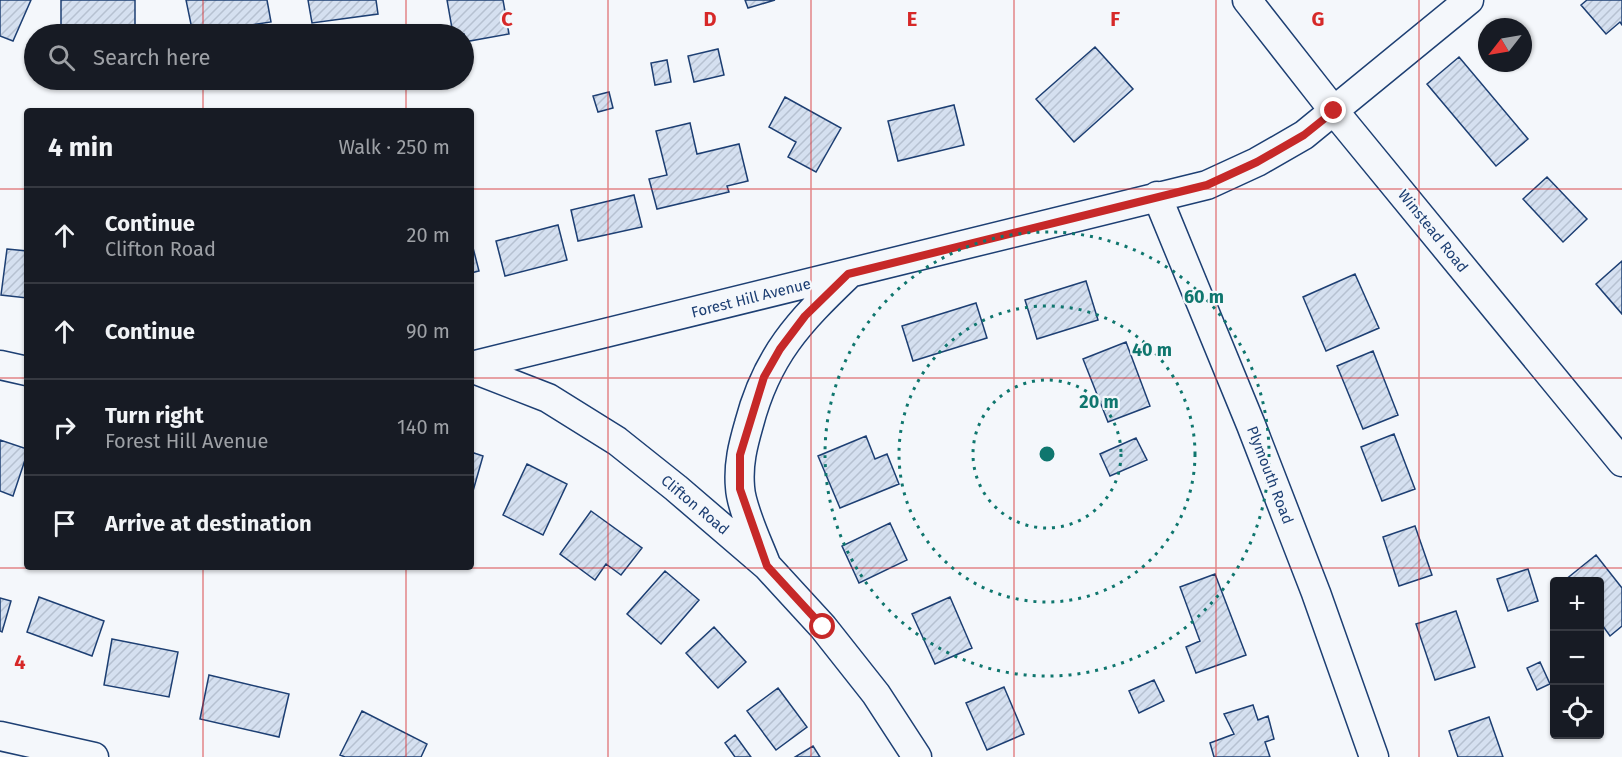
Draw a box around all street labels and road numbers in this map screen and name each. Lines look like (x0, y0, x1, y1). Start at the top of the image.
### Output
street label: Winstead Road (1394, 186, 1472, 276)
street label: Forest Hill Avenue (689, 274, 813, 322)
street label: Plymouth Road (1243, 424, 1297, 526)
street label: Clifton Road (657, 471, 733, 539)

